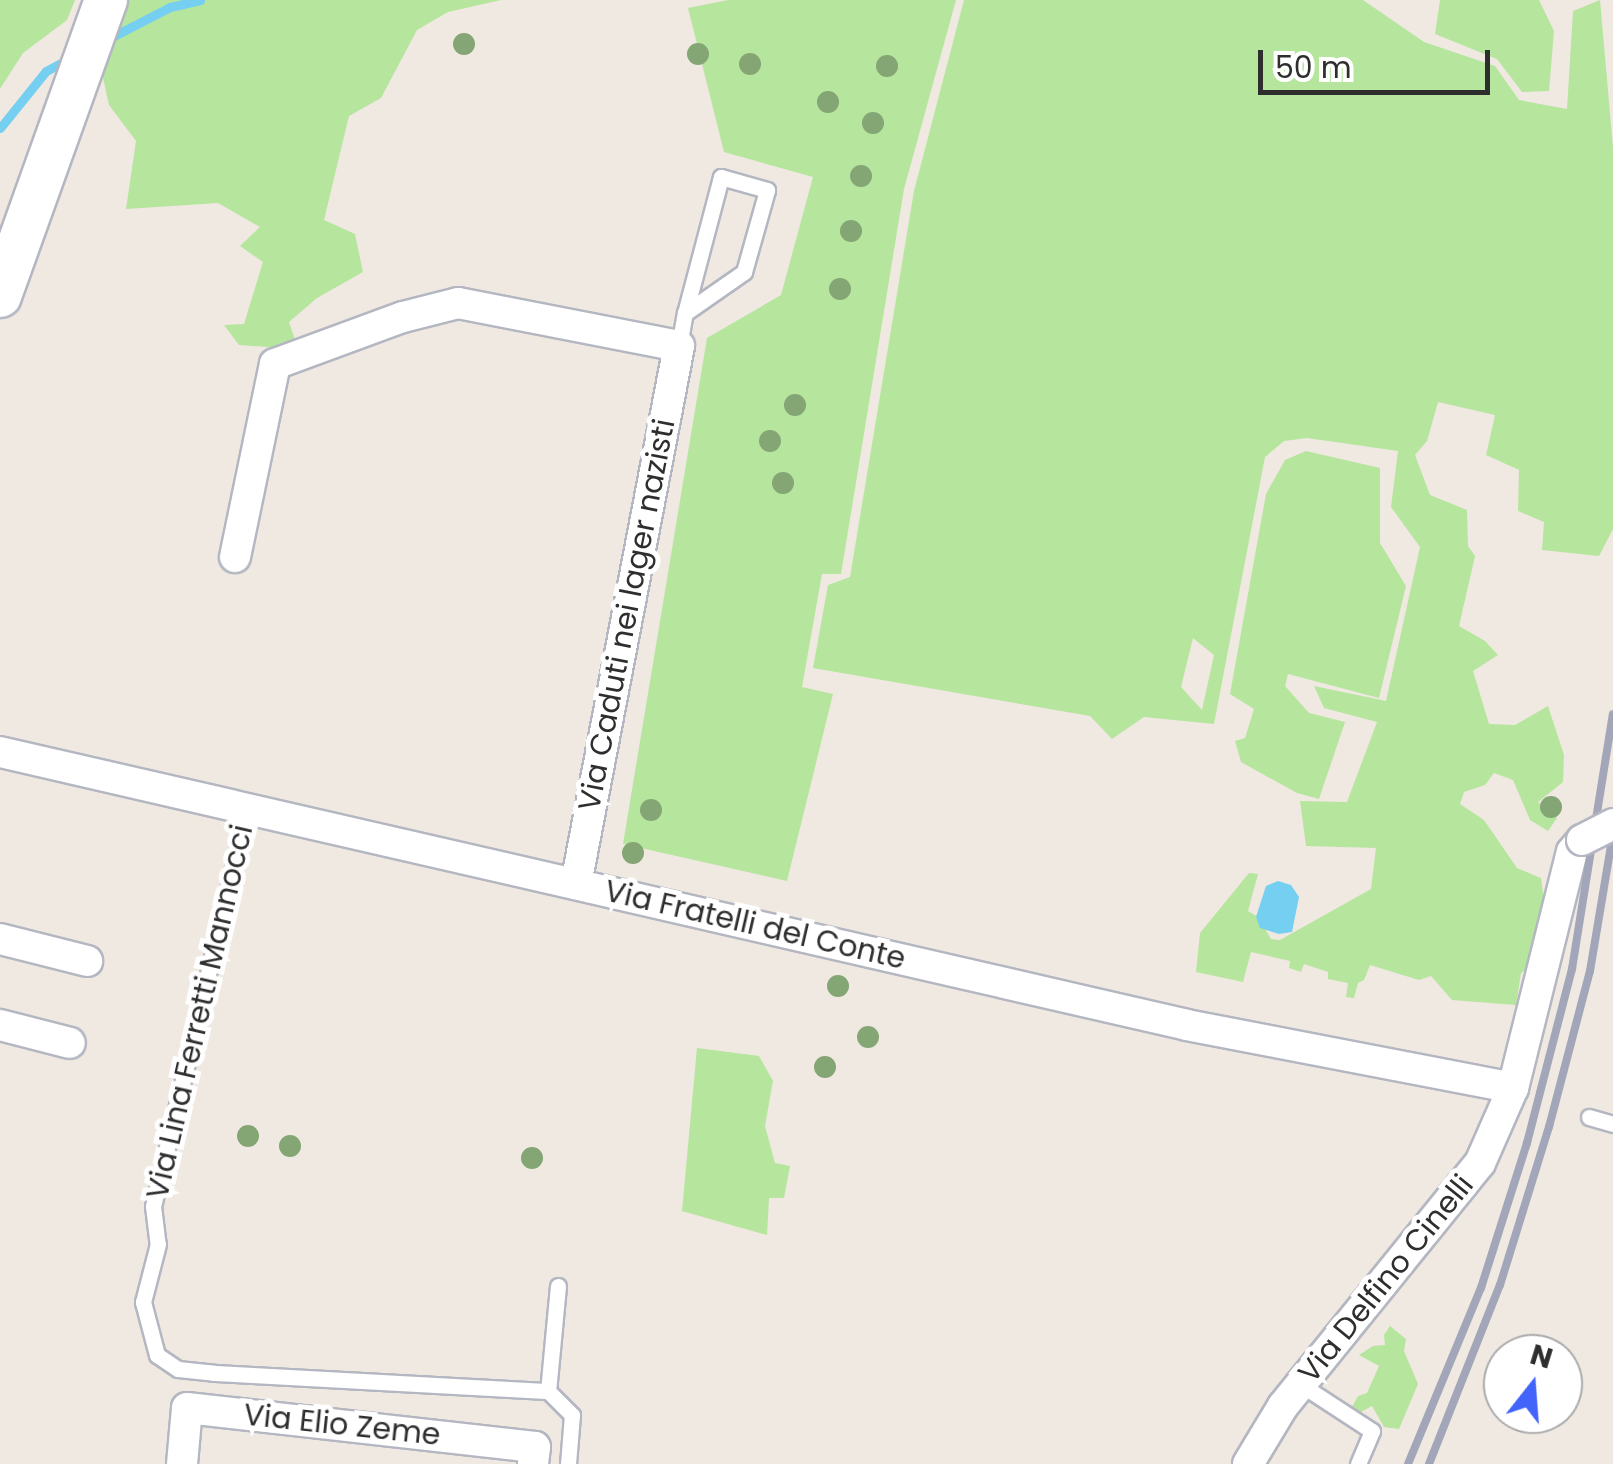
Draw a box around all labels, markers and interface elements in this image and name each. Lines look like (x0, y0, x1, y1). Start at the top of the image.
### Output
scale bar (1263, 30, 1496, 92)
text: 50 m (1275, 46, 1352, 89)
street label: Via Caduti nei lager nazisti (571, 416, 683, 814)
street label: Via Lina Ferretti Mannocci (139, 821, 261, 1203)
street label: Via Fratelli del Conte (601, 873, 909, 977)
street label: Via Delfino Cinelli (1291, 1168, 1481, 1390)
north arrow (1483, 1334, 1583, 1434)
text: N (1526, 1335, 1557, 1378)
street label: Via Elio Zeme (242, 1397, 442, 1453)

